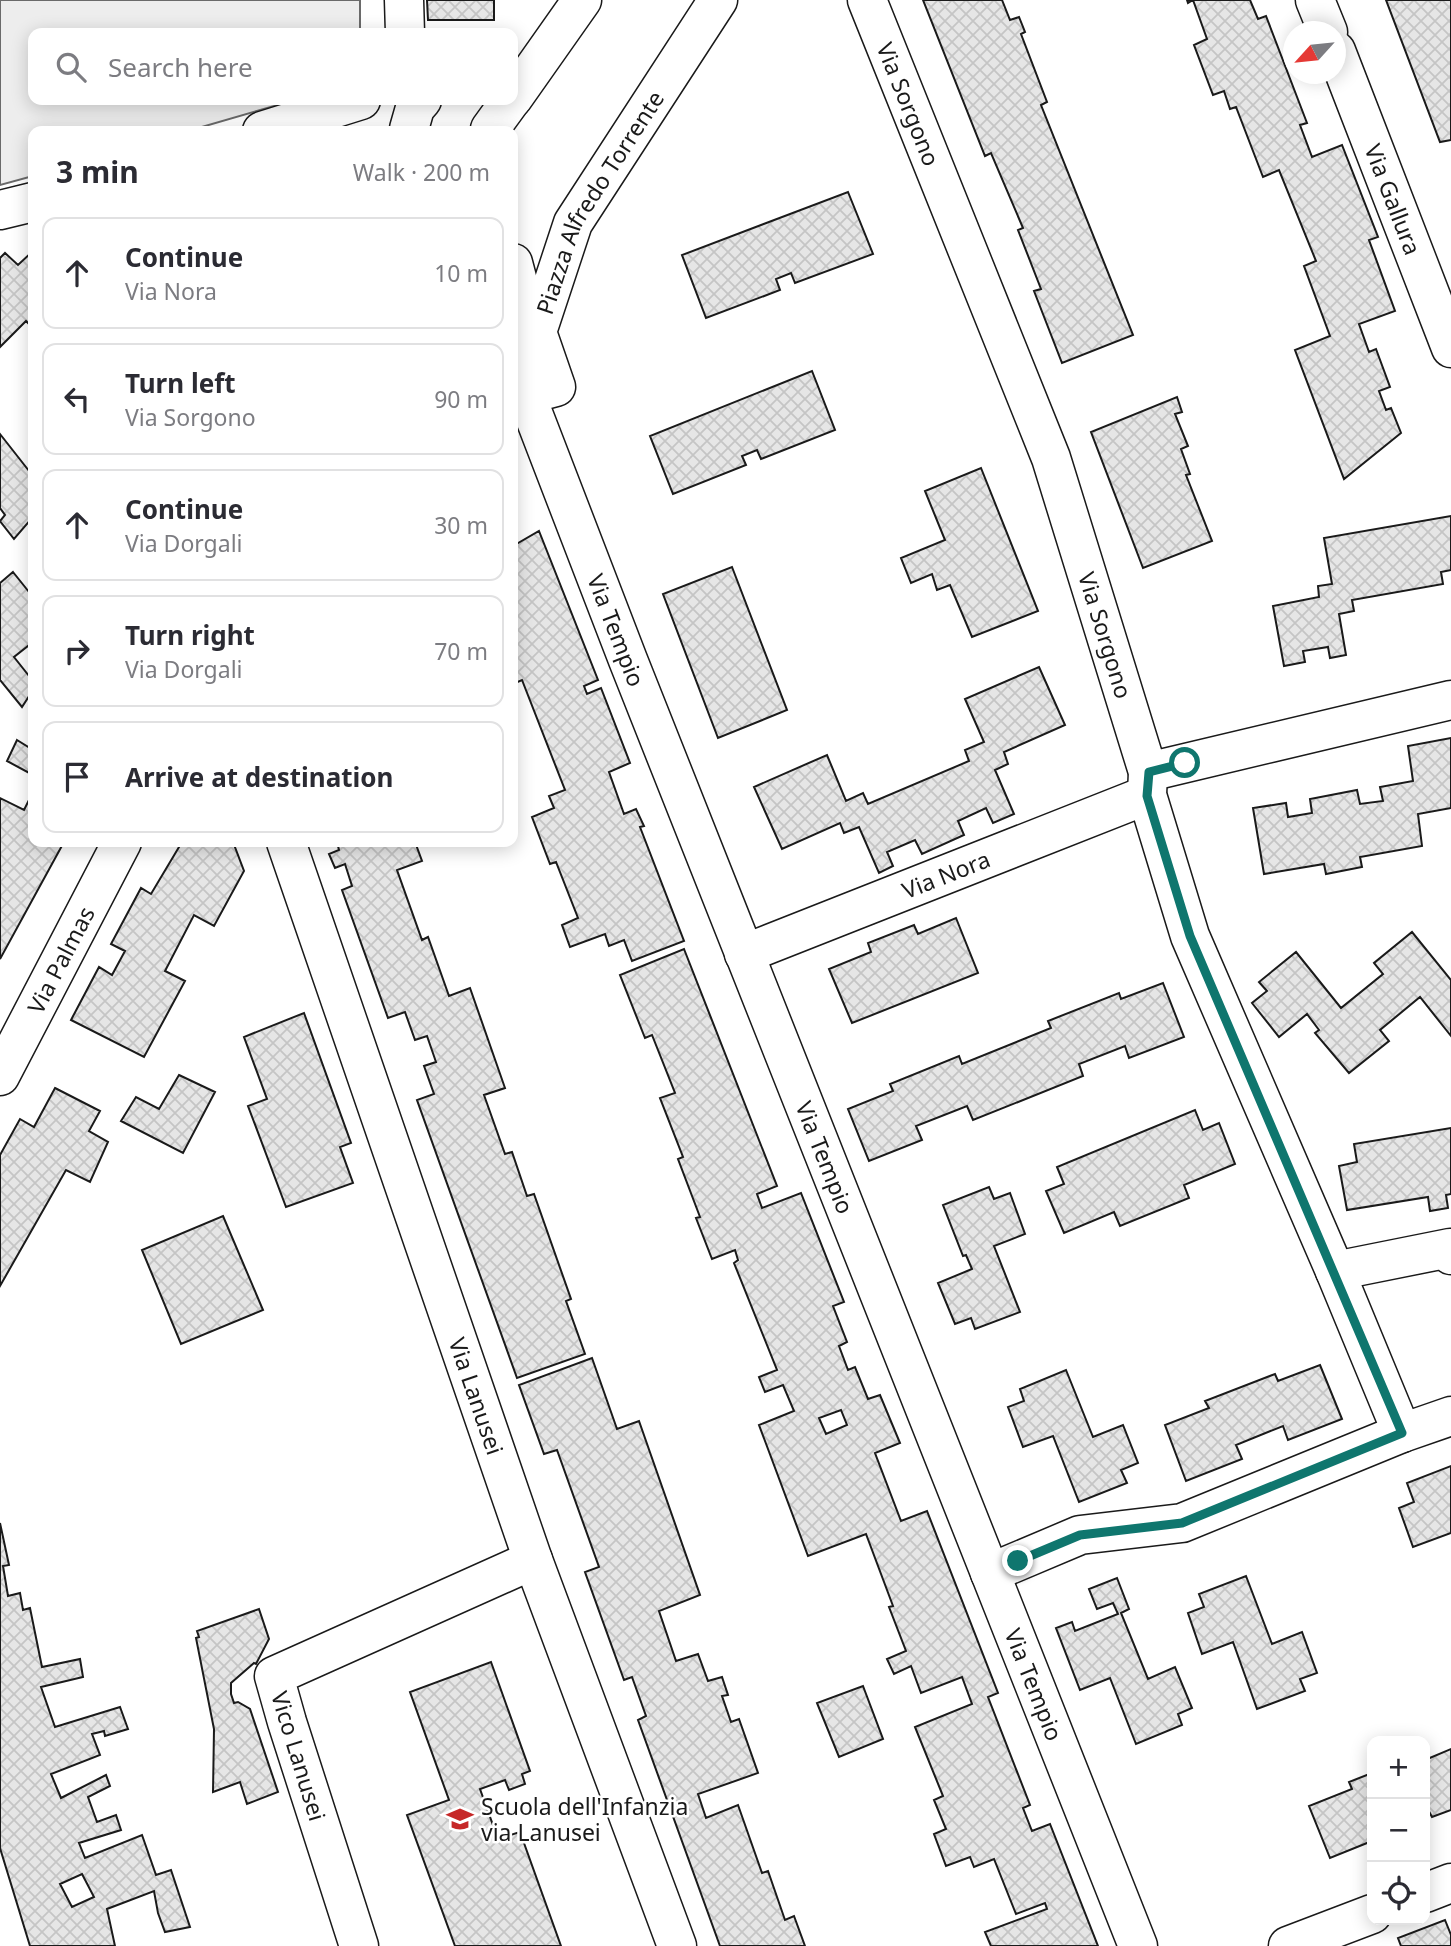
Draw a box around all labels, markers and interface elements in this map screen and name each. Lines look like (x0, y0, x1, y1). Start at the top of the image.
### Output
north arrow (1283, 21, 1346, 84)
search box (28, 28, 518, 105)
street label: Via Sorgono (870, 37, 948, 171)
icon: search (52, 48, 90, 86)
text: Search here (108, 49, 253, 85)
street label: Piazza Alfredo Torrente (528, 84, 671, 318)
street label: Via Gallura (1357, 139, 1429, 259)
text: 3 min (56, 151, 139, 192)
text: Walk · 200 m (353, 156, 490, 188)
text: Continue (125, 239, 243, 275)
icon: ahead (58, 254, 96, 292)
text: 10 m (434, 257, 488, 289)
text: Via Nora (125, 275, 217, 307)
text: Turn left (125, 365, 236, 401)
icon: left (58, 380, 96, 418)
text: 90 m (434, 383, 488, 415)
text: Via Sorgono (125, 401, 256, 433)
text: Continue (125, 491, 243, 527)
icon: ahead (58, 506, 96, 544)
text: 30 m (434, 509, 488, 541)
text: Via Dorgali (125, 527, 243, 559)
street label: Via Sorgono (1071, 568, 1140, 702)
street label: Via Tempio (580, 569, 653, 691)
text: Turn right (125, 617, 255, 653)
icon: right (58, 632, 96, 670)
text: 70 m (434, 635, 488, 667)
text: Via Dorgali (125, 653, 243, 685)
route start (1169, 747, 1200, 778)
icon: arrive (58, 758, 96, 796)
text: Arrive at destination (125, 759, 394, 795)
street label: Via Nora (897, 843, 995, 906)
street label: Via Palmas (19, 901, 102, 1019)
street label: Via Tempio (789, 1096, 862, 1218)
street label: Via Lanusei (442, 1333, 512, 1459)
route end (1002, 1545, 1033, 1576)
street label: Via Tempio (998, 1623, 1071, 1745)
street label: Vico Lanusei (264, 1687, 334, 1825)
map controls (1367, 1736, 1430, 1925)
button: + (1367, 1736, 1430, 1799)
place label: Scuola dell'Infanzia via Lanusei (481, 1790, 688, 1848)
button: − (1367, 1799, 1430, 1862)
school or university icon: Scuola dell'Infanzia via Lanusei (445, 1804, 475, 1834)
button: locate (1367, 1862, 1430, 1925)

